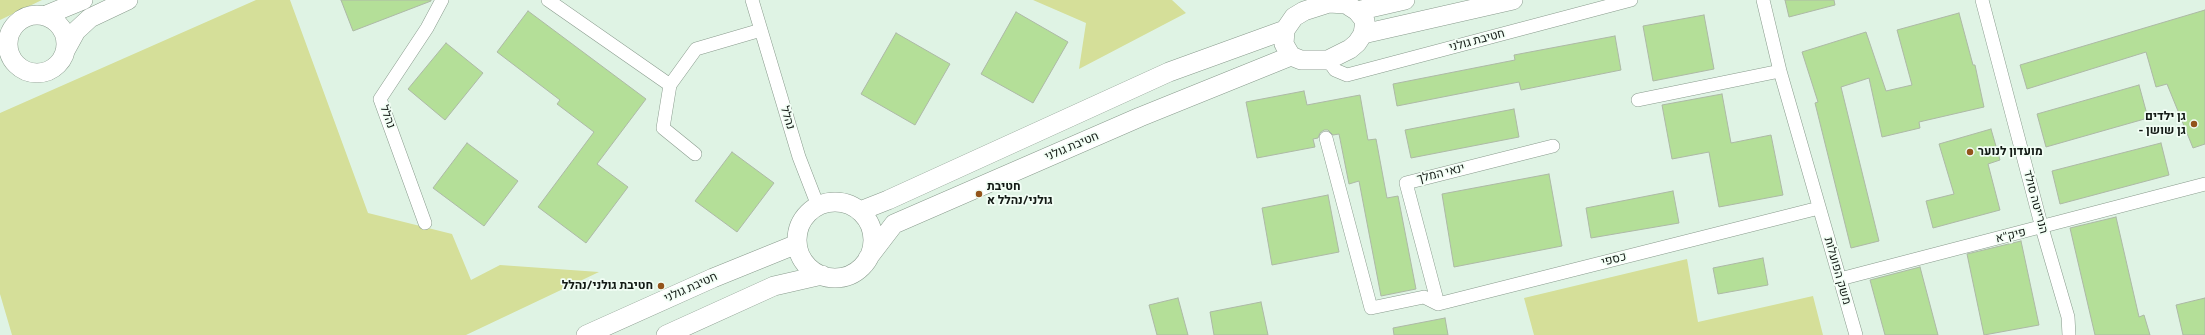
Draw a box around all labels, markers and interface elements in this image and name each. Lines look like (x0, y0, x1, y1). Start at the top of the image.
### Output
street label: חטיבת גולני (1448, 27, 1506, 55)
street label: נהלל (376, 103, 398, 131)
street label: נהלל (777, 105, 797, 131)
place label: גן ילדים - גן שושן (2139, 110, 2186, 138)
marker: גן ילדים - גן שושן (2189, 119, 2199, 129)
street label: חטיבת גולני (1043, 129, 1101, 165)
place label: מועדון לנוער (1978, 145, 2043, 159)
marker: מועדון לנוער (1965, 147, 1975, 157)
street label: ינאי המלך (1416, 161, 1466, 187)
street label: הנרייטה סולד (2020, 169, 2050, 235)
place label: חטיבת גולני/נהלל א (987, 180, 1053, 208)
marker: חטיבת גולני/נהלל א (974, 189, 984, 199)
street label: פיק"א (1994, 225, 2028, 247)
street label: משק הפועלות (1821, 236, 1853, 306)
street label: כספי (1600, 250, 1628, 270)
street label: חטיבת גולני (662, 270, 720, 306)
place label: חטיבת גולני/נהלל (562, 279, 653, 293)
marker: חטיבת גולני/נהלל (656, 281, 666, 291)

